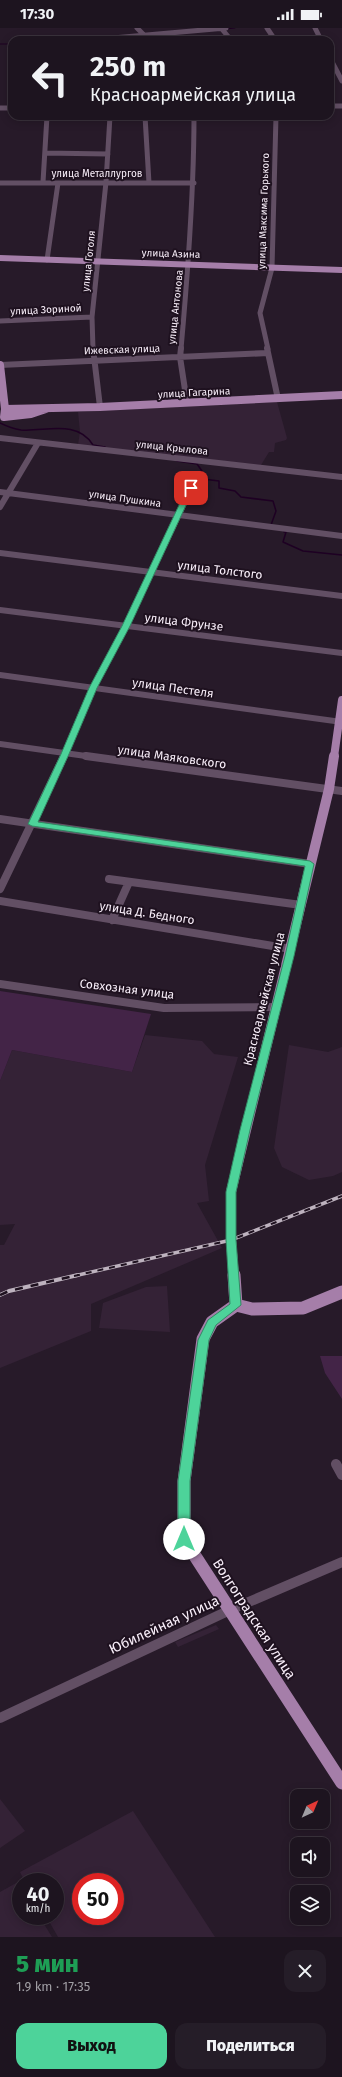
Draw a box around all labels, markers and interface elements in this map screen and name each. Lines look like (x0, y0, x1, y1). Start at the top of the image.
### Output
text: 17:30 (20, 5, 54, 23)
text: 250 m (90, 50, 166, 83)
icon: left (24, 52, 76, 104)
text: Красноармейская улица (90, 84, 296, 106)
street label: улица Максима Горького (256, 153, 272, 269)
street label: улица Металлургов (52, 168, 143, 180)
street label: улица Гоголя (80, 230, 98, 292)
street label: улица Азина (141, 247, 201, 261)
street label: улица Антонова (166, 269, 186, 345)
street label: улица Зориной (10, 302, 82, 318)
street label: Ижевская улица (84, 343, 160, 357)
street label: улица Гагарина (157, 385, 231, 401)
street label: улица Крылова (135, 438, 209, 458)
pin (174, 471, 208, 505)
icon: arrive (180, 477, 202, 499)
street label: улица Пушкина (88, 488, 162, 510)
street label: улица Толстого (177, 558, 263, 582)
street label: улица Фрунзе (144, 610, 224, 634)
street label: улица Пестеля (131, 675, 215, 701)
street label: улица Маяковского (117, 742, 227, 772)
street label: улица Д. Бедного (98, 899, 196, 927)
street label: Красноармейская улица (241, 931, 287, 1067)
street label: Совхозная улица (79, 976, 175, 1002)
position arrow (163, 1518, 205, 1560)
street label: Волгоградская улица (209, 1556, 299, 1682)
street label: Юбилейная улица (106, 1592, 222, 1658)
north arrow (290, 1789, 330, 1829)
map controls (290, 1789, 330, 1925)
button: sound (290, 1837, 330, 1877)
speed limit sign: 50 (72, 1873, 124, 1925)
text: 40 (27, 1882, 50, 1906)
button: layers (290, 1885, 330, 1925)
text: km/h (26, 1903, 50, 1915)
text: 5 мин (16, 1950, 79, 1978)
button: close (284, 1950, 326, 1992)
text: 1.9 km · 17:35 (16, 1979, 90, 1994)
button: Выход (16, 2023, 167, 2069)
button: Поделиться (175, 2023, 326, 2069)

